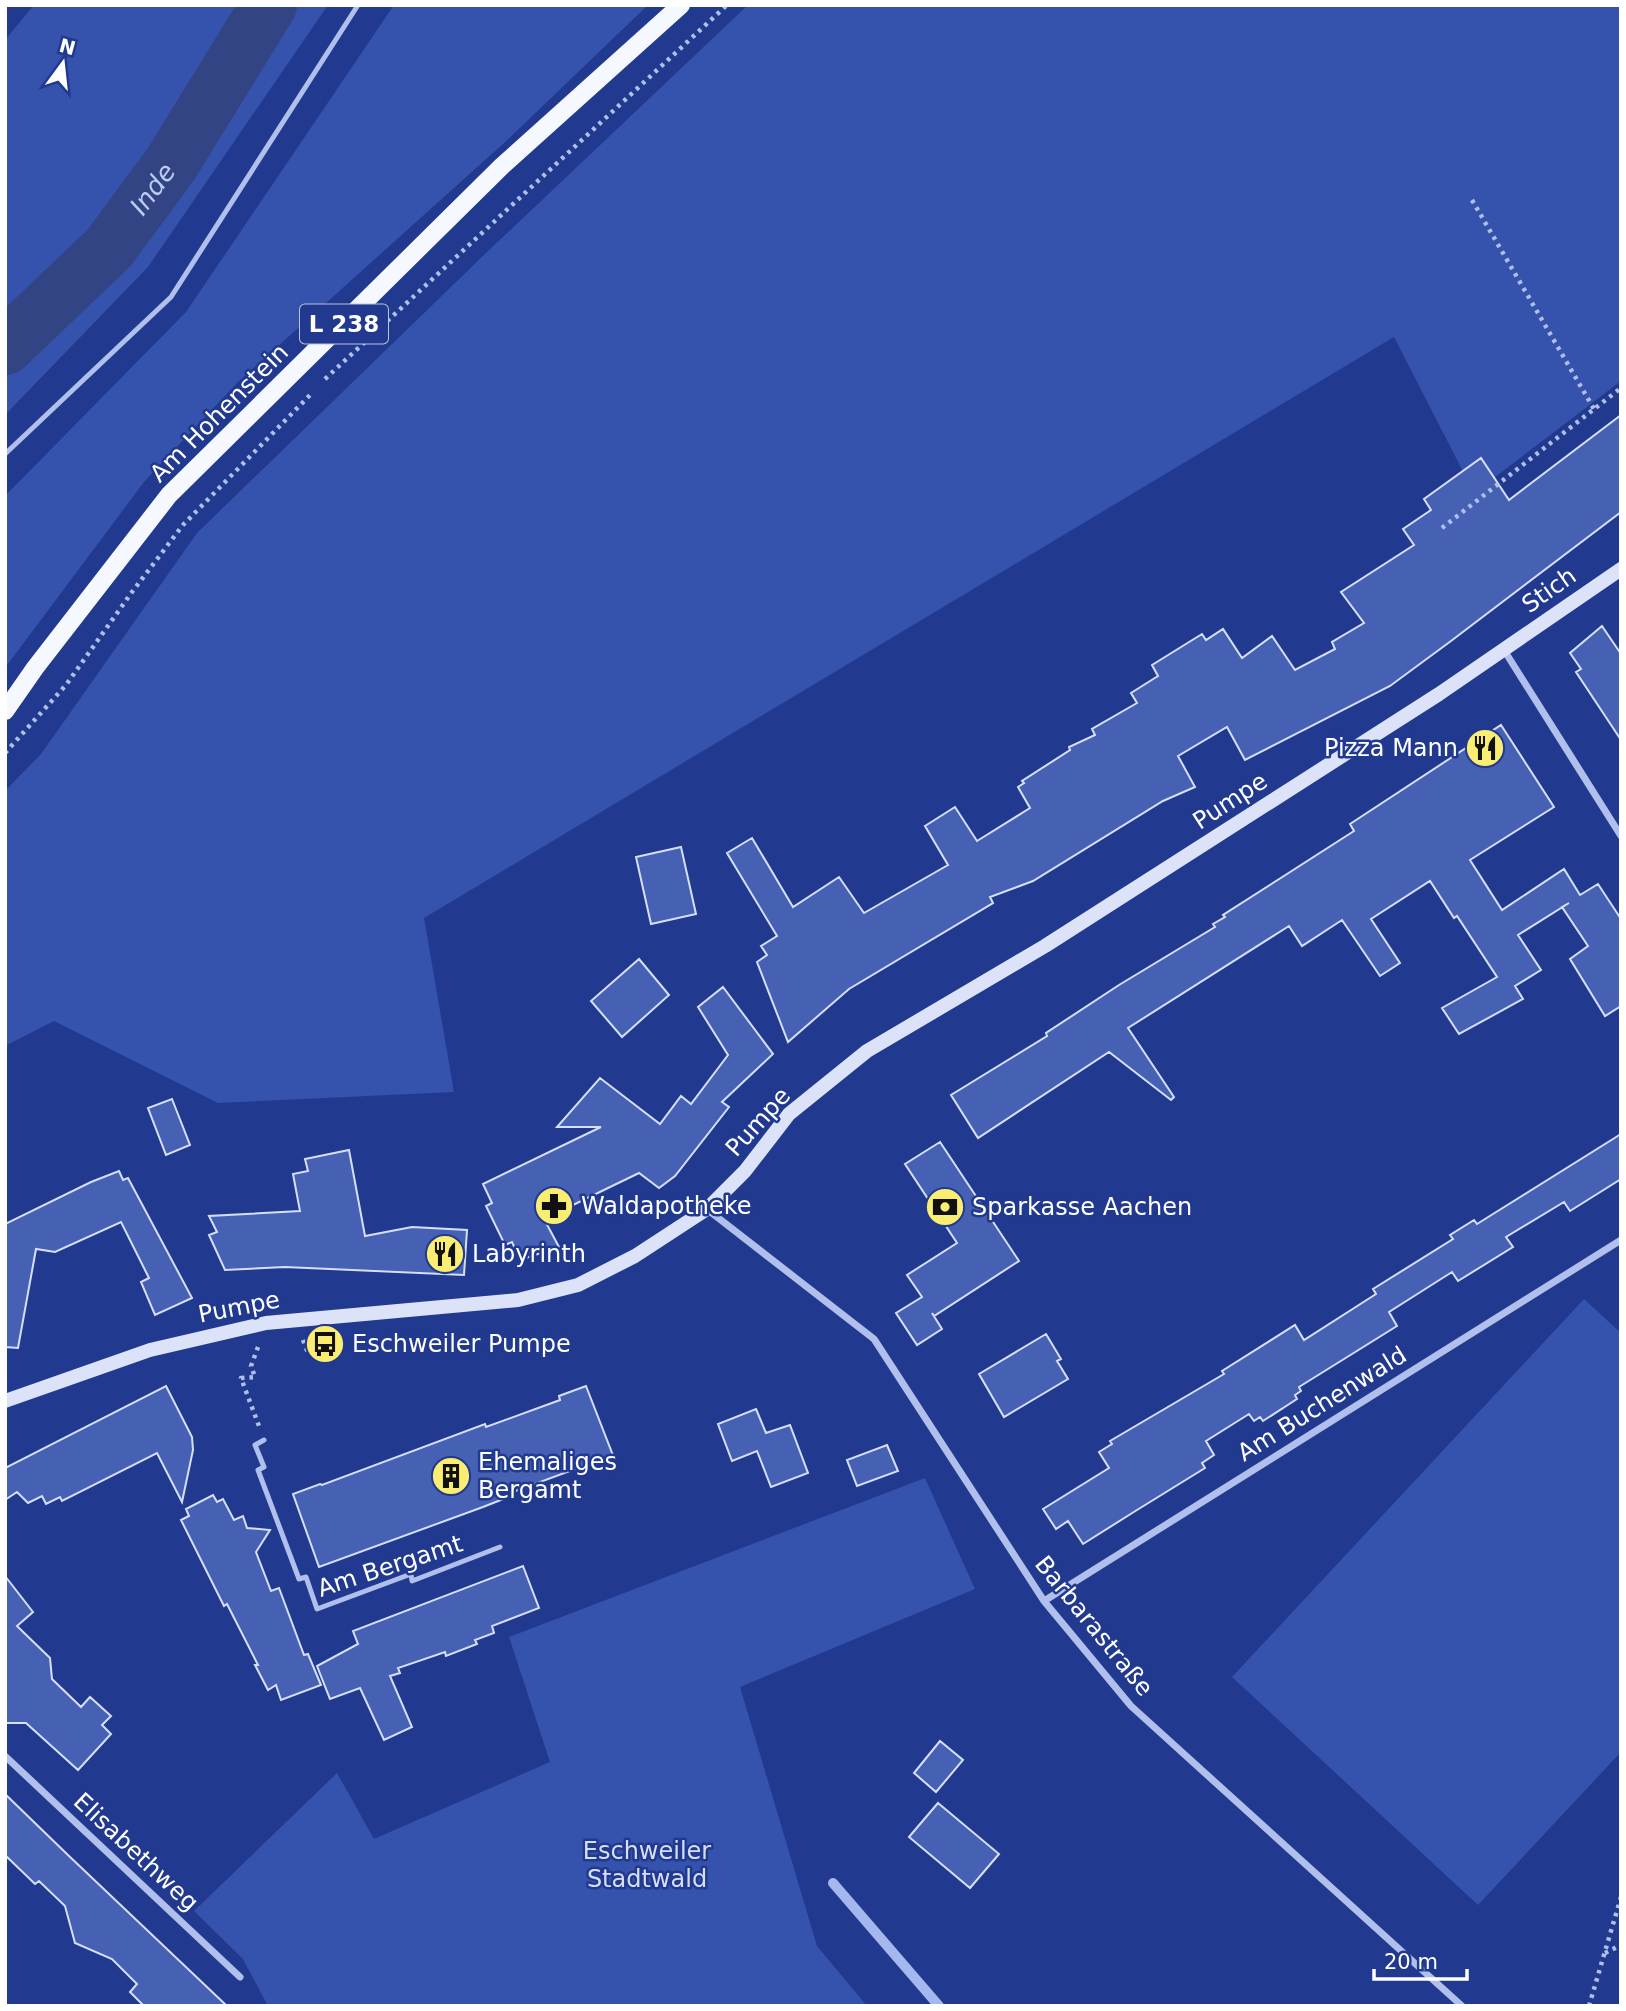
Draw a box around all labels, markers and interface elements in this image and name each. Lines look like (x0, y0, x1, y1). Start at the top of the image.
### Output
north arrow (28, 28, 98, 98)
text: N (57, 34, 78, 59)
water label: Inde (124, 157, 181, 221)
road number: L 238 (300, 304, 388, 344)
street label: Am Hohenstein (144, 338, 294, 488)
street label: Stich (1517, 561, 1581, 619)
restaurant icon: Pizza Mann (1464, 727, 1506, 769)
place label: Pizza Mann (1324, 734, 1458, 762)
street label: Pumpe (1188, 767, 1272, 835)
street label: Pumpe (720, 1082, 796, 1162)
pharmacy icon: Waldapotheke (533, 1185, 575, 1227)
bank icon: Sparkasse Aachen (924, 1186, 966, 1228)
place label: Waldapotheke (581, 1192, 752, 1220)
place label: Sparkasse Aachen (972, 1193, 1192, 1221)
restaurant icon: Labyrinth (424, 1233, 466, 1275)
place label: Labyrinth (472, 1240, 586, 1268)
street label: Pumpe (196, 1285, 282, 1329)
bus stop icon: Eschweiler Pumpe (304, 1323, 346, 1365)
place label: Eschweiler Pumpe (352, 1330, 571, 1358)
street label: Am Buchenwald (1232, 1341, 1412, 1467)
place label: Ehemaliges Bergamt (478, 1448, 617, 1504)
building icon: Ehemaliges Bergamt (430, 1455, 472, 1497)
street label: Am Bergamt (314, 1529, 466, 1603)
street label: Barbarastraße (1029, 1550, 1159, 1702)
street label: Elisabethweg (68, 1787, 204, 1917)
park label: Eschweiler Stadtwald (583, 1837, 711, 1893)
scale bar (1374, 1938, 1467, 1982)
text: 20 m (1384, 1950, 1438, 1974)

